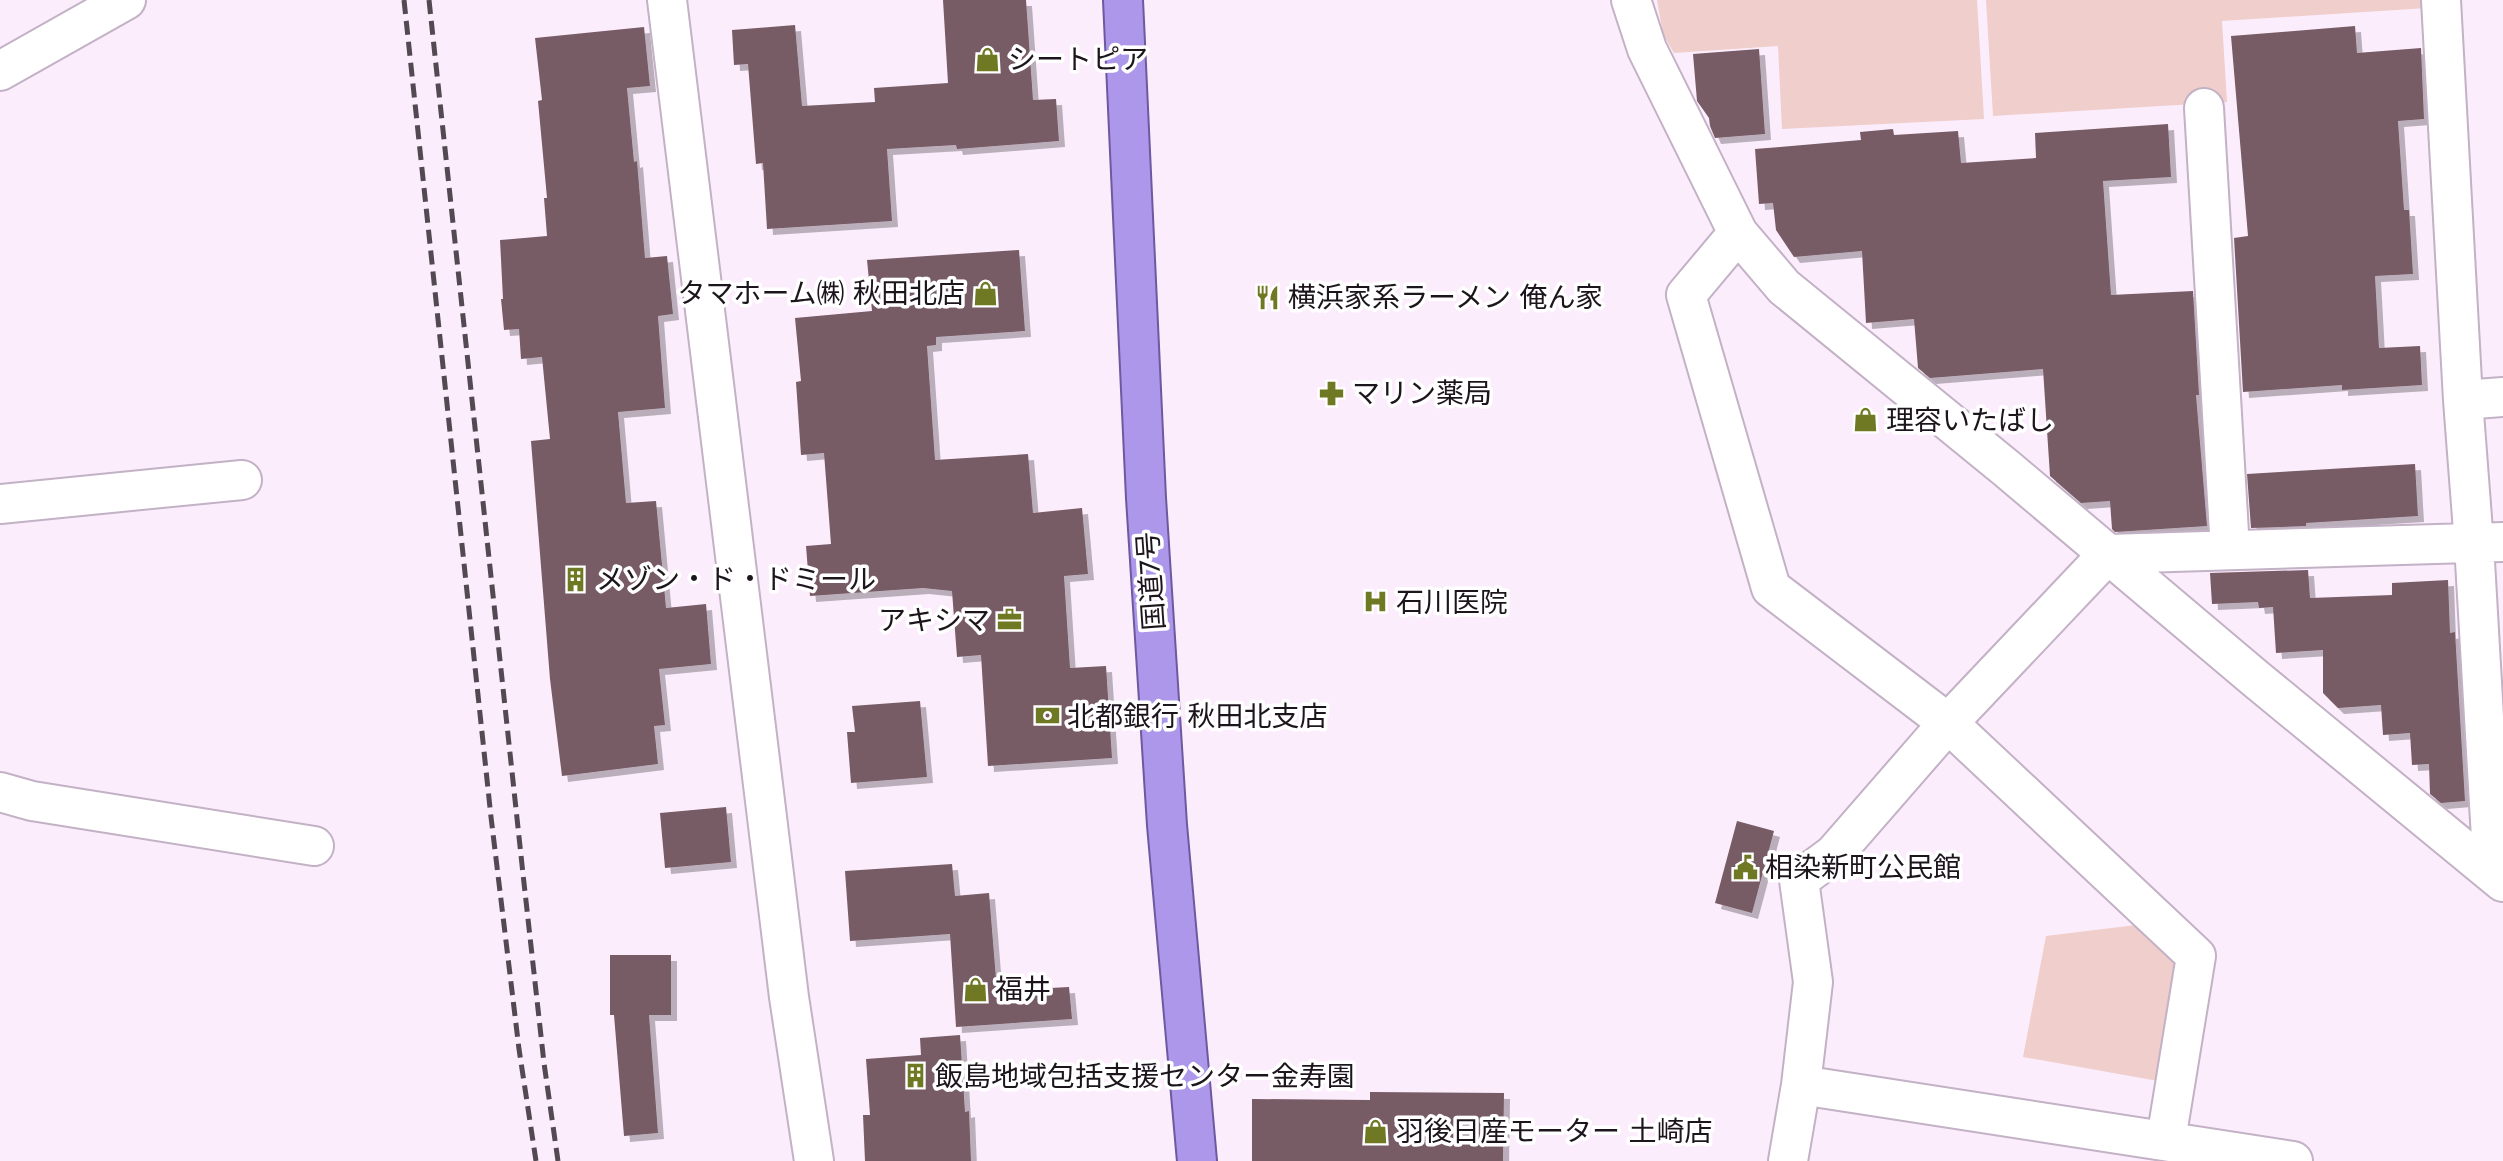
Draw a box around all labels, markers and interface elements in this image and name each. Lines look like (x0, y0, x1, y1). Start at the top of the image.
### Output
place label: シートピア (1008, 39, 1148, 80)
shop icon: シートピア (974, 45, 1002, 73)
place label: タマホーム㈱ 秋田北店 (677, 273, 965, 314)
place label: 横浜家系ラーメン 俺ん家 (1288, 277, 1603, 318)
shop icon: タマホーム㈱ 秋田北店 (971, 279, 999, 307)
restaurant icon: 横浜家系ラーメン 俺ん家 (1254, 283, 1282, 311)
place label: マリン薬局 (1352, 373, 1492, 414)
pharmacy icon: マリン薬局 (1318, 379, 1346, 407)
place label: 理容いたばし (1886, 400, 2054, 441)
shop icon: 理容いたばし (1852, 406, 1880, 434)
street label: 国道7号 (1127, 530, 1175, 632)
place label: メゾン・ド・ドミール (596, 559, 876, 600)
building icon: メゾン・ド・ドミール (562, 565, 590, 593)
place label: 石川医院 (1396, 582, 1508, 623)
hospital icon: 石川医院 (1362, 588, 1390, 616)
place label: アキシマ (878, 600, 990, 641)
office icon: アキシマ (996, 606, 1024, 634)
place label: 北都銀行 秋田北支店 (1067, 696, 1327, 737)
bank icon: 北都銀行 秋田北支店 (1033, 702, 1061, 730)
place label: 相染新町公民館 (1765, 847, 1961, 888)
public building icon: 相染新町公民館 (1731, 853, 1759, 881)
place label: 福井 (995, 969, 1051, 1010)
shop icon: 福井 (961, 975, 989, 1003)
place label: 飯島地域包括支援センター金寿園 (935, 1056, 1355, 1097)
building icon: 飯島地域包括支援センター金寿園 (901, 1062, 929, 1090)
place label: 羽後日産モーター 土崎店 (1396, 1111, 1712, 1152)
shop icon: 羽後日産モーター 土崎店 (1362, 1117, 1390, 1145)

